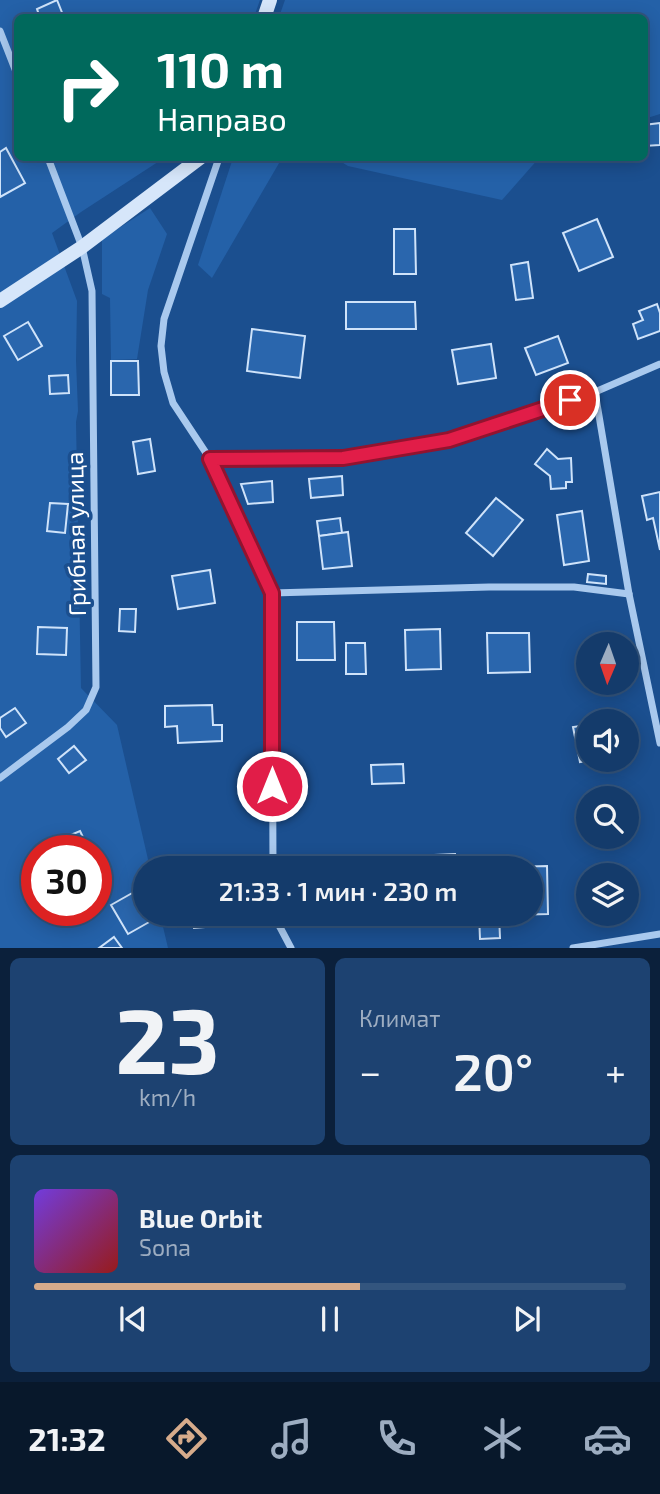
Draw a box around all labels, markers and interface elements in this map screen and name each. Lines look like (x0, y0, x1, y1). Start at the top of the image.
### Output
text: 110 m (157, 39, 284, 98)
icon: right (42, 42, 133, 133)
text: Направо (157, 99, 287, 137)
pin (540, 370, 600, 430)
icon: arrive (551, 381, 589, 419)
street label: Грибная улица (59, 451, 92, 616)
north arrow (576, 632, 639, 695)
map controls (576, 632, 639, 926)
button: sound (576, 709, 639, 772)
position arrow (235, 749, 309, 823)
button: search (576, 786, 639, 849)
speed limit sign: 30 (21, 835, 112, 926)
button: layers (576, 863, 639, 926)
text: 21:33 · 1 мин · 230 m (219, 875, 457, 906)
text: 23 (115, 983, 220, 1092)
text: Климат (359, 1004, 440, 1032)
text: 20° (453, 1039, 533, 1101)
text: − (359, 1048, 381, 1094)
text: + (605, 1048, 626, 1094)
text: km/h (139, 1083, 196, 1111)
text: Blue Orbit (139, 1202, 262, 1233)
text: Sona (139, 1233, 191, 1261)
icon: previous (114, 1300, 152, 1338)
icon: pause (311, 1300, 349, 1338)
icon: next (508, 1300, 546, 1338)
icon: directions (162, 1414, 211, 1463)
icon: music (267, 1414, 316, 1463)
icon: phone (372, 1414, 421, 1463)
icon: climate (478, 1414, 527, 1463)
icon: car (583, 1414, 632, 1463)
text: 21:32 (28, 1419, 106, 1457)

